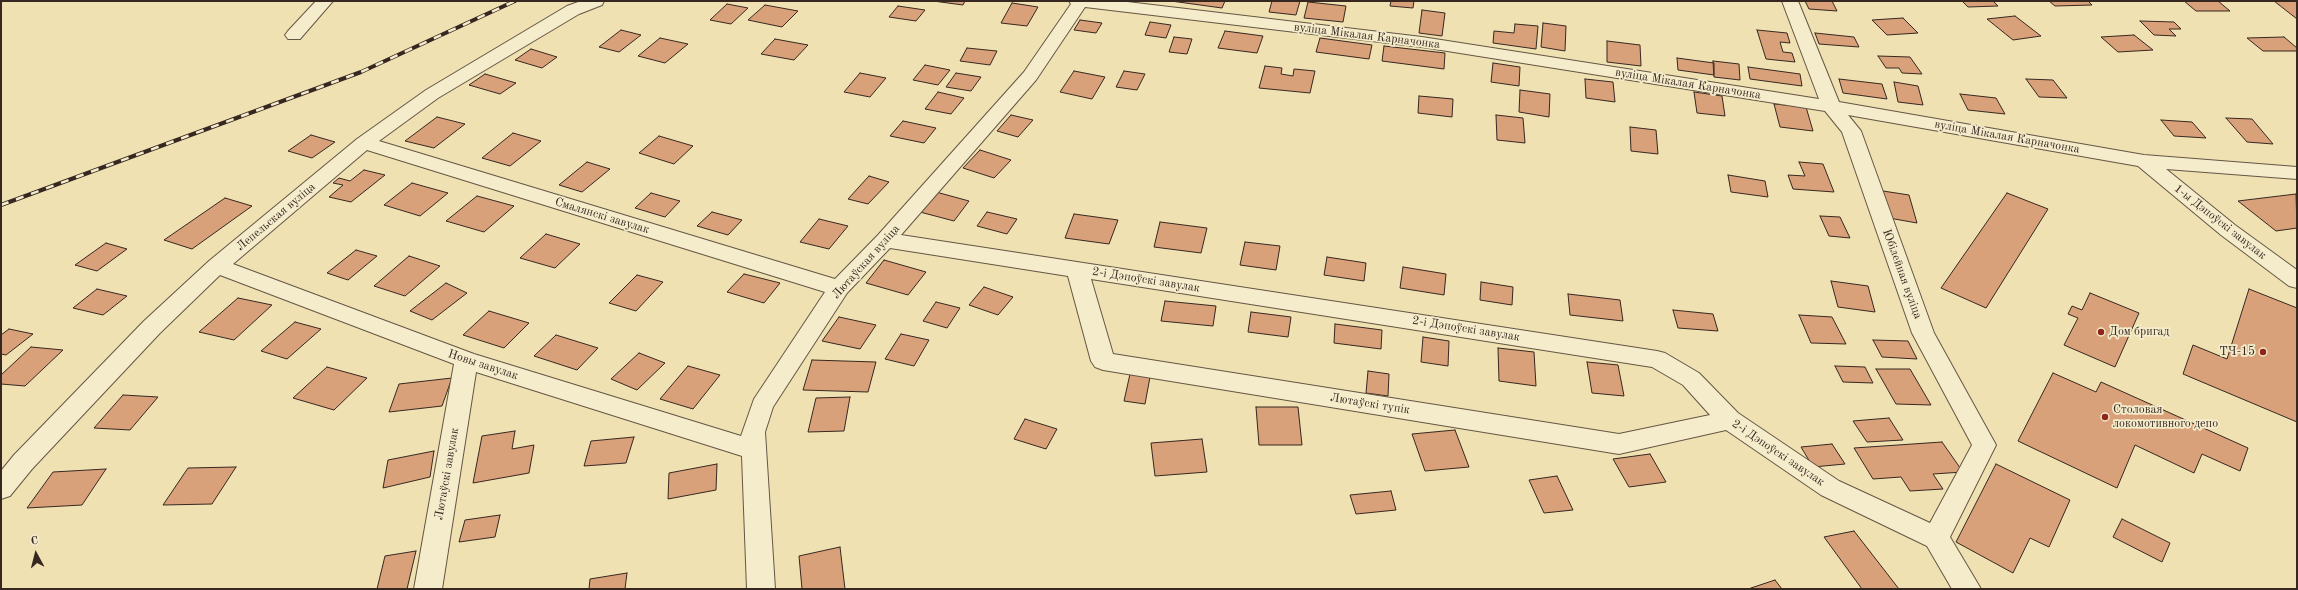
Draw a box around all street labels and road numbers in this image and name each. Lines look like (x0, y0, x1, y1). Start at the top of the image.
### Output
street label: вуліца Мікалая Карначонка (1293, 20, 1441, 52)
street label: вуліца Мікалая Карначонка (1614, 65, 1762, 103)
street label: вуліца Мікалая Карначонка (1933, 117, 2081, 157)
street label: Лепельская вуліца (234, 180, 318, 254)
street label: 1-ы Дэпоўскі завулак (2171, 181, 2269, 263)
street label: Смалянскі завулак (553, 195, 651, 237)
street label: Лютаўская вуліца (829, 222, 903, 302)
street label: Юбілейная вуліца (1879, 227, 1925, 321)
street label: 2-і Дэпоўскі завулак (1091, 264, 1201, 296)
street label: 2-і Дэпоўскі завулак (1411, 313, 1521, 345)
street label: Новы завулак (446, 347, 520, 383)
street label: Лютаўскі тупік (1329, 391, 1411, 417)
street label: 2-і Дэпоўскі завулак (1729, 417, 1827, 489)
street label: Лютаўскі завулак (432, 427, 462, 521)

